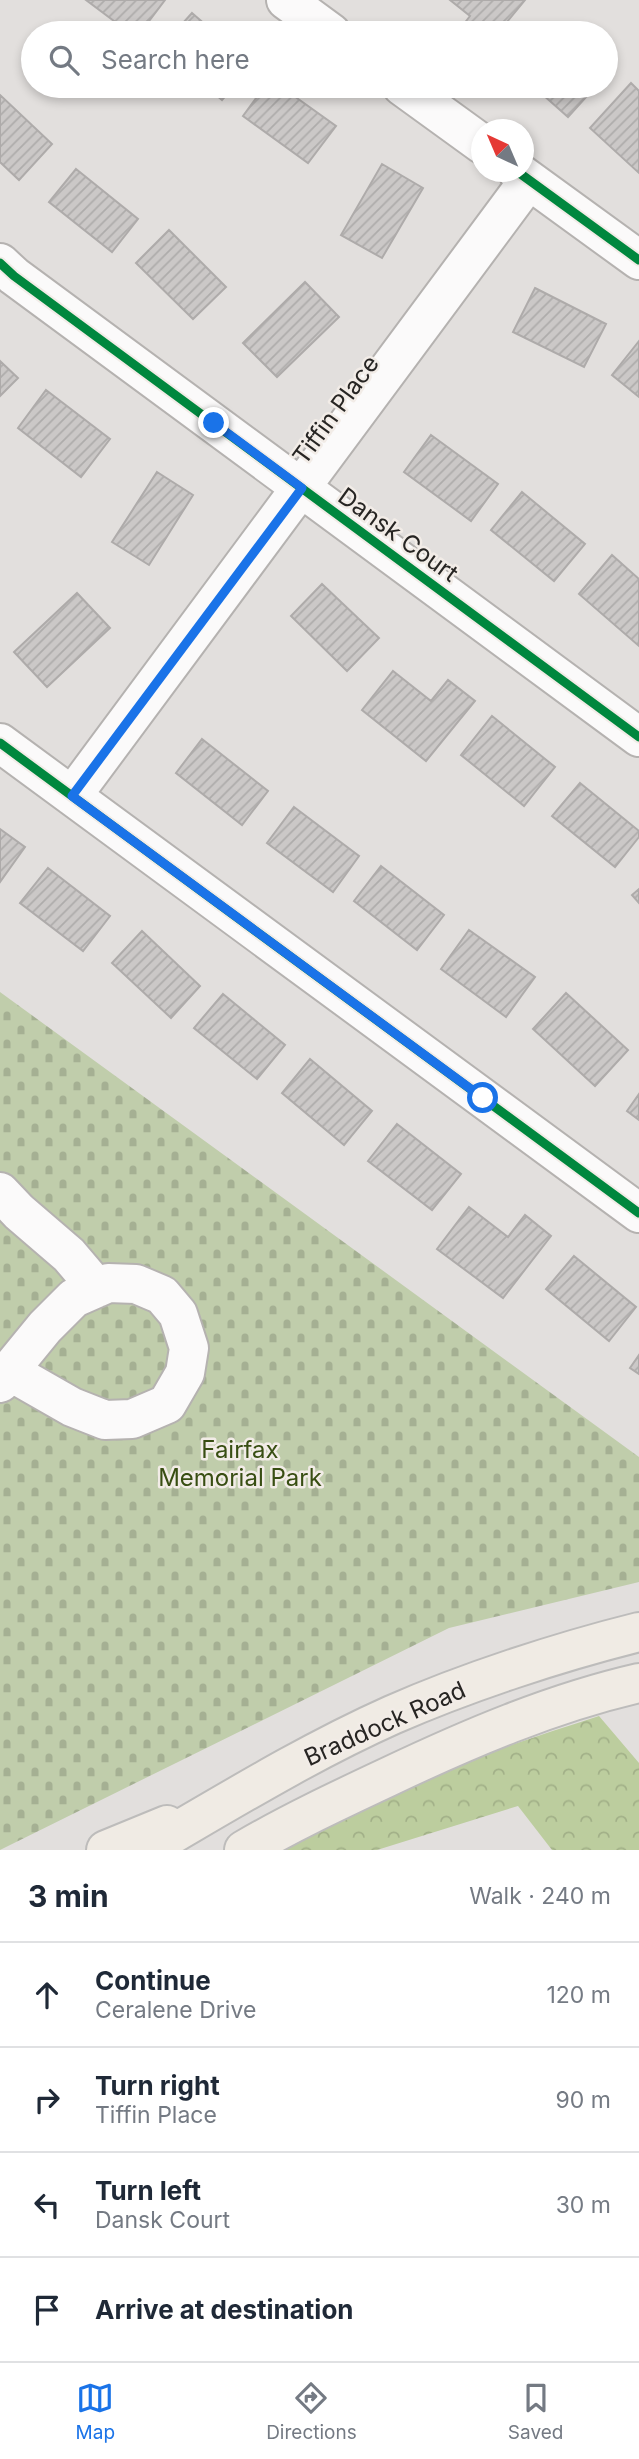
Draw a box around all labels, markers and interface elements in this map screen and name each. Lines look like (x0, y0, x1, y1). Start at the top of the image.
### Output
search box (21, 21, 618, 98)
icon: search (45, 41, 83, 79)
text: Search here (101, 44, 250, 75)
north arrow (471, 119, 534, 182)
street label: Tiffin Place (286, 350, 385, 470)
route end (198, 407, 229, 438)
street label: Dansk Court (333, 481, 464, 588)
route start (467, 1082, 498, 1113)
park label: Fairfax Memorial Park (158, 1435, 322, 1492)
street label: Braddock Road (300, 1675, 470, 1772)
text: 3 min (28, 1878, 109, 1914)
text: Walk · 240 m (469, 1882, 611, 1910)
text: Continue (95, 1965, 211, 1996)
icon: ahead (28, 1976, 66, 2014)
text: 120 m (546, 1981, 611, 2009)
text: Ceralene Drive (95, 1996, 256, 2024)
text: Turn right (95, 2070, 220, 2101)
icon: right (28, 2081, 66, 2119)
text: 90 m (556, 2086, 611, 2114)
text: Tiffin Place (95, 2101, 217, 2129)
text: Turn left (95, 2175, 201, 2206)
icon: left (28, 2186, 66, 2224)
text: 30 m (556, 2191, 611, 2219)
text: Dansk Court (95, 2206, 230, 2234)
icon: arrive (28, 2291, 66, 2329)
text: Arrive at destination (95, 2294, 354, 2325)
tab: Map (76, 2379, 115, 2444)
tab: Directions (266, 2379, 357, 2444)
tab: Saved (508, 2379, 563, 2444)

